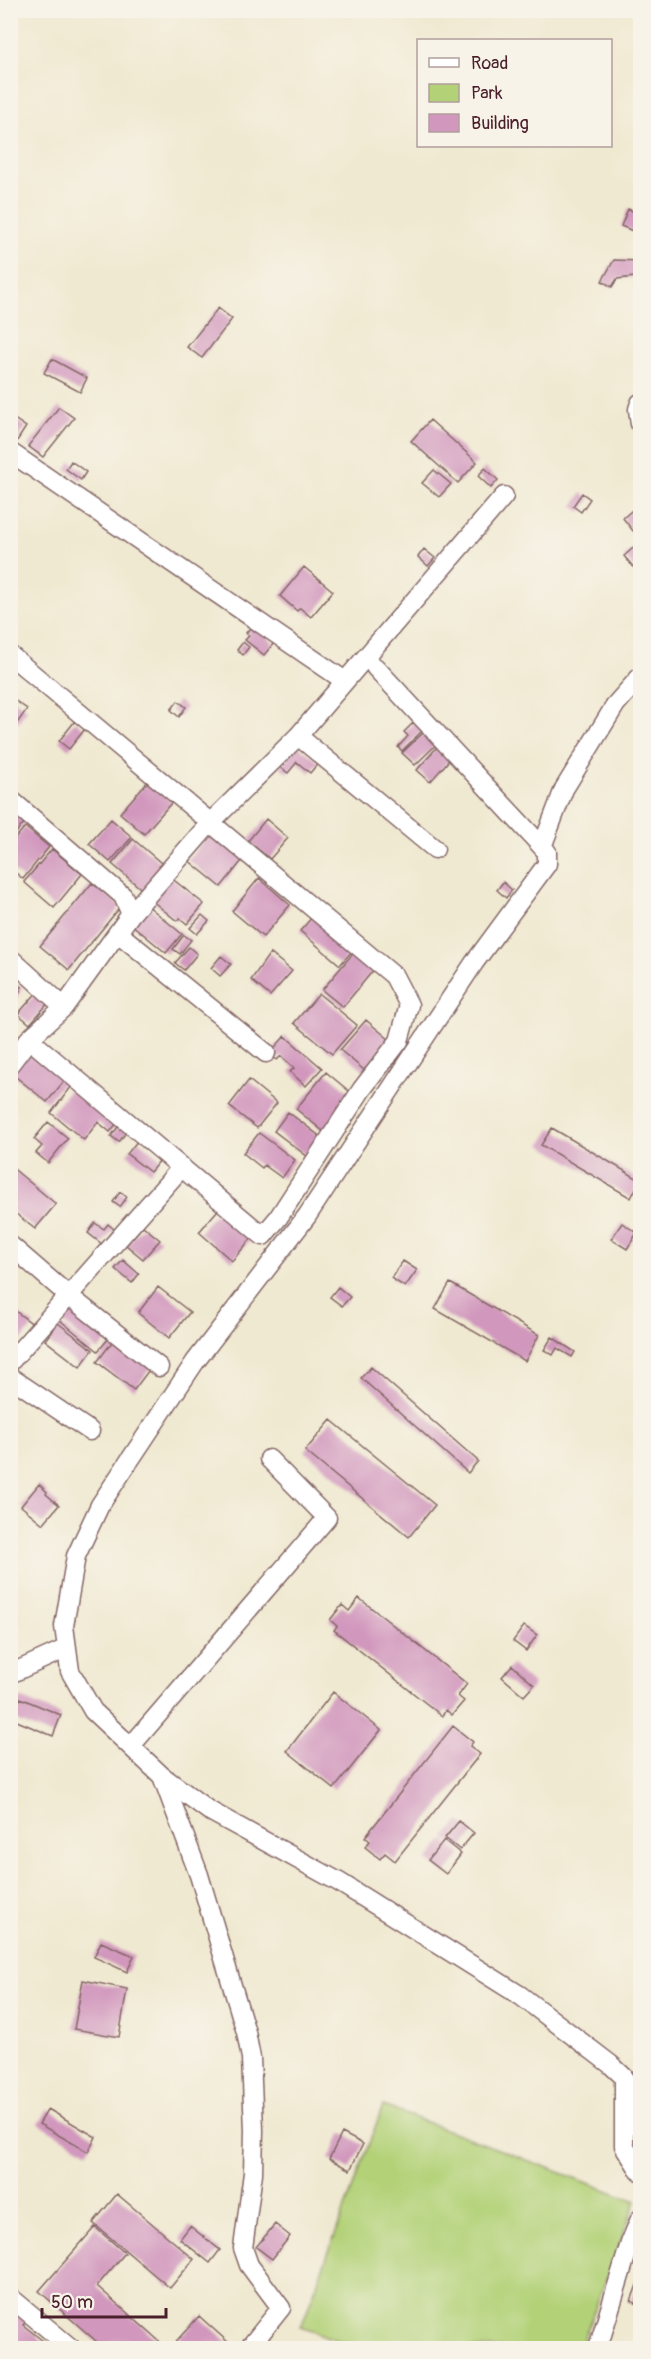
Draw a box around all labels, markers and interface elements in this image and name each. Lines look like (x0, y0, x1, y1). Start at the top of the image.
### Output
legend (417, 39, 612, 147)
text: Road (471, 52, 508, 75)
text: Park (471, 82, 503, 105)
text: Building (471, 112, 529, 135)
scale bar (42, 2281, 166, 2319)
text: 50 m (51, 2291, 93, 2314)

